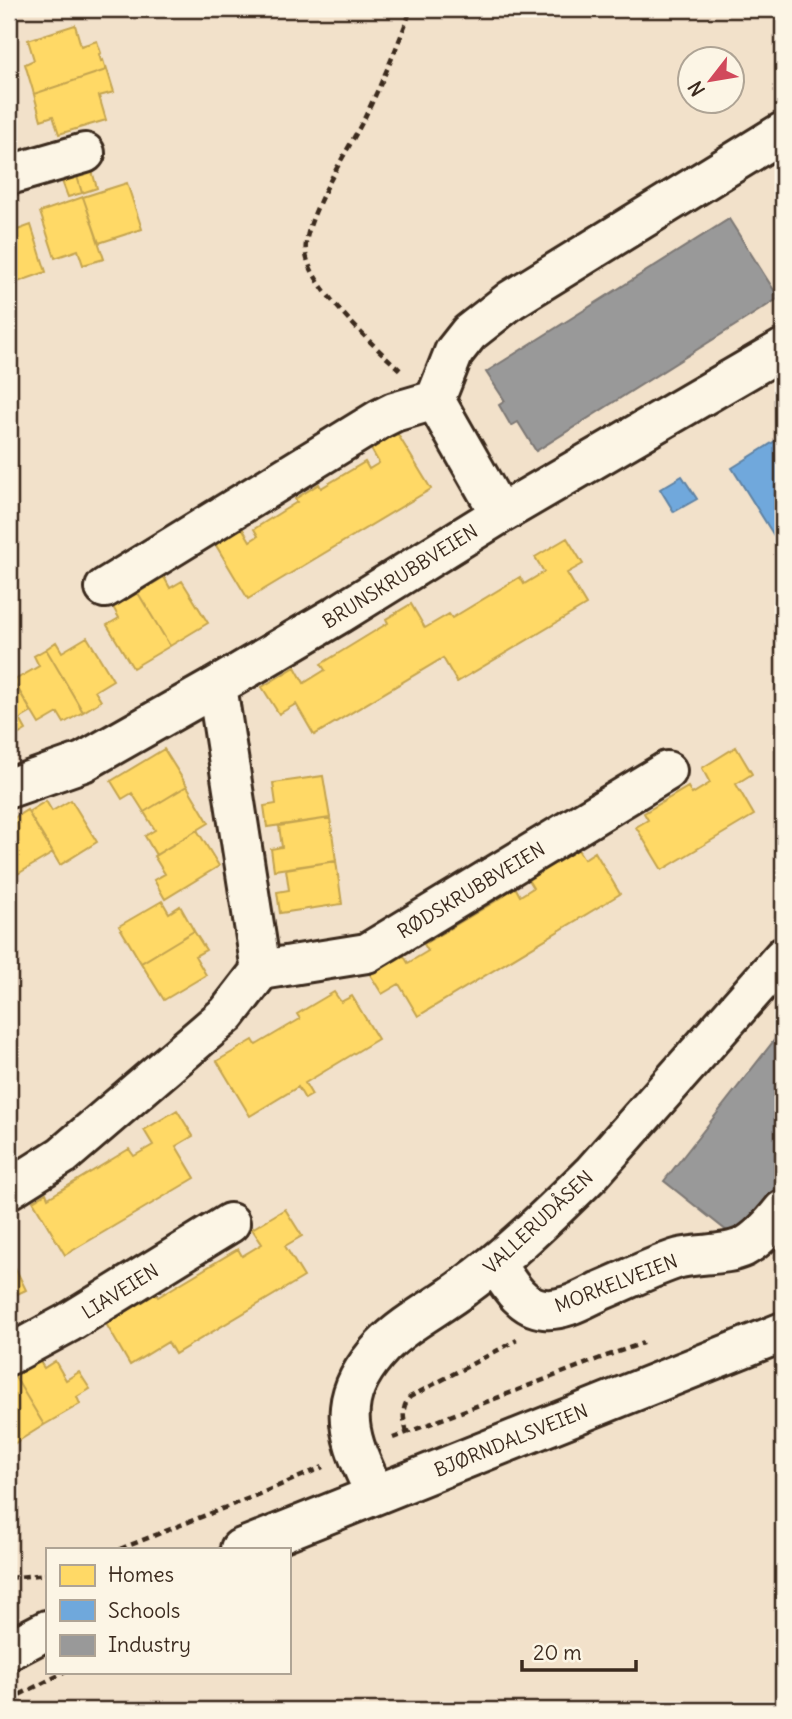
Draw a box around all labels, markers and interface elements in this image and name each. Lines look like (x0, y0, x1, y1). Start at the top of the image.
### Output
north arrow (676, 46, 746, 116)
text: N (683, 77, 710, 101)
street label: BRUNSKRUBBVEIEN (318, 519, 482, 633)
street label: RØDSKRUBBVEIEN (393, 837, 549, 943)
street label: VALLERUDÅSEN (478, 1165, 598, 1279)
street label: MORKELVEIEN (551, 1249, 681, 1317)
street label: LIAVEIEN (77, 1258, 163, 1324)
street label: BJØRNDALSVEIEN (431, 1398, 591, 1482)
legend (46, 1548, 290, 1674)
text: Homes (108, 1561, 174, 1588)
text: Schools (108, 1597, 180, 1624)
scale bar (522, 1628, 636, 1672)
text: Industry (108, 1631, 191, 1658)
text: 20 m (533, 1639, 582, 1666)

